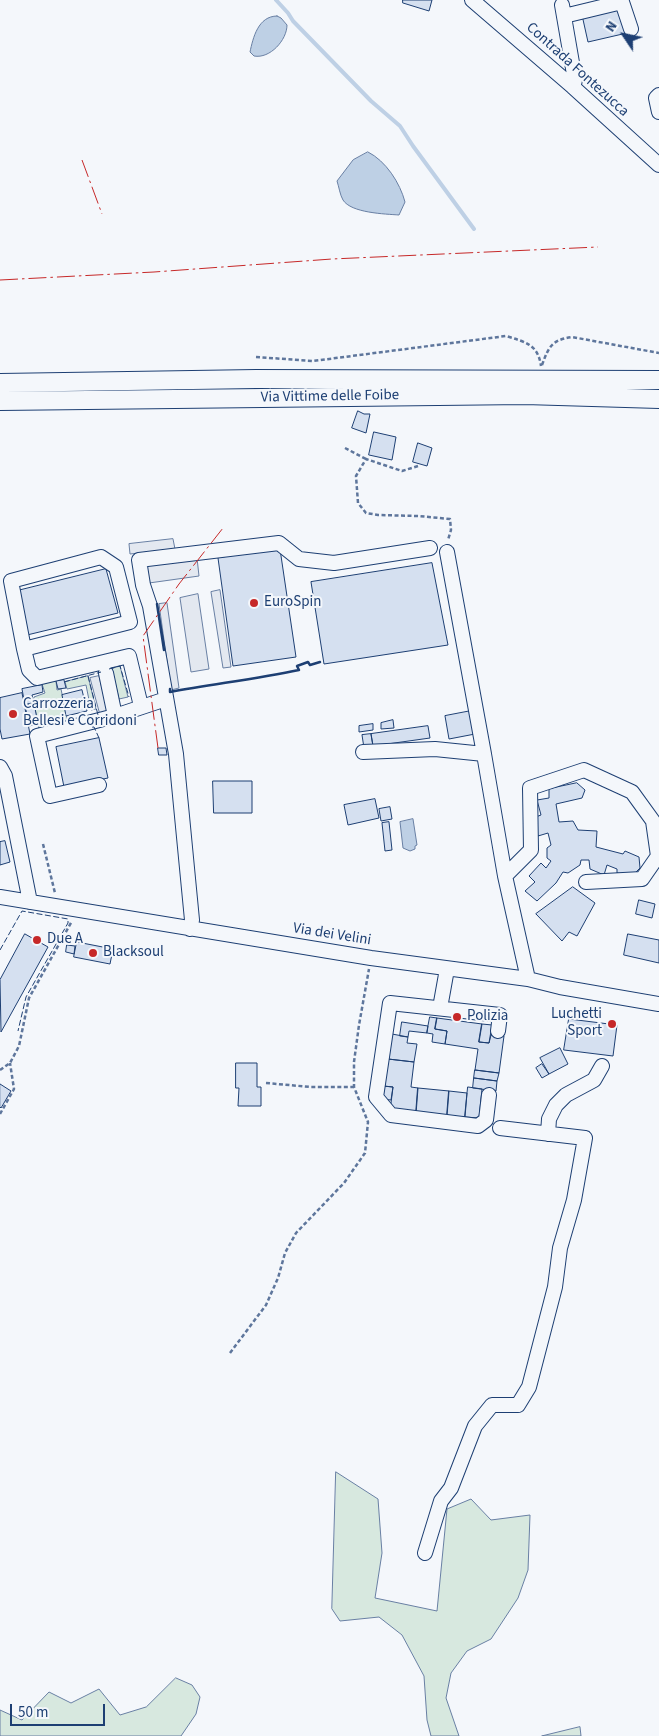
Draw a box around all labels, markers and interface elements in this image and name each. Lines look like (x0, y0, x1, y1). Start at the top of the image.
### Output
north arrow (599, 10, 649, 60)
text: N (601, 17, 622, 36)
street label: Contrada Fontezucca (522, 19, 632, 121)
street label: Via Vittime delle Foibe (261, 387, 399, 407)
place label: EuroSpin (264, 594, 321, 612)
marker: EuroSpin (248, 597, 260, 609)
place label: Carrozzeria Bellesi e Corridoni (23, 696, 137, 731)
marker: Carrozzeria Bellesi e Corridoni (7, 708, 19, 720)
street label: Via dei Velini (292, 920, 372, 950)
place label: Due A (47, 931, 83, 949)
marker: Due A (31, 934, 43, 946)
place label: Blacksoul (103, 944, 164, 962)
marker: Blacksoul (87, 947, 99, 959)
place label: Luchetti Sport (551, 1006, 602, 1041)
place label: Polizia (467, 1008, 508, 1026)
marker: Polizia (451, 1011, 463, 1023)
marker: Luchetti Sport (606, 1018, 618, 1030)
scale bar (12, 1694, 108, 1726)
text: 50 m (18, 1702, 48, 1723)

